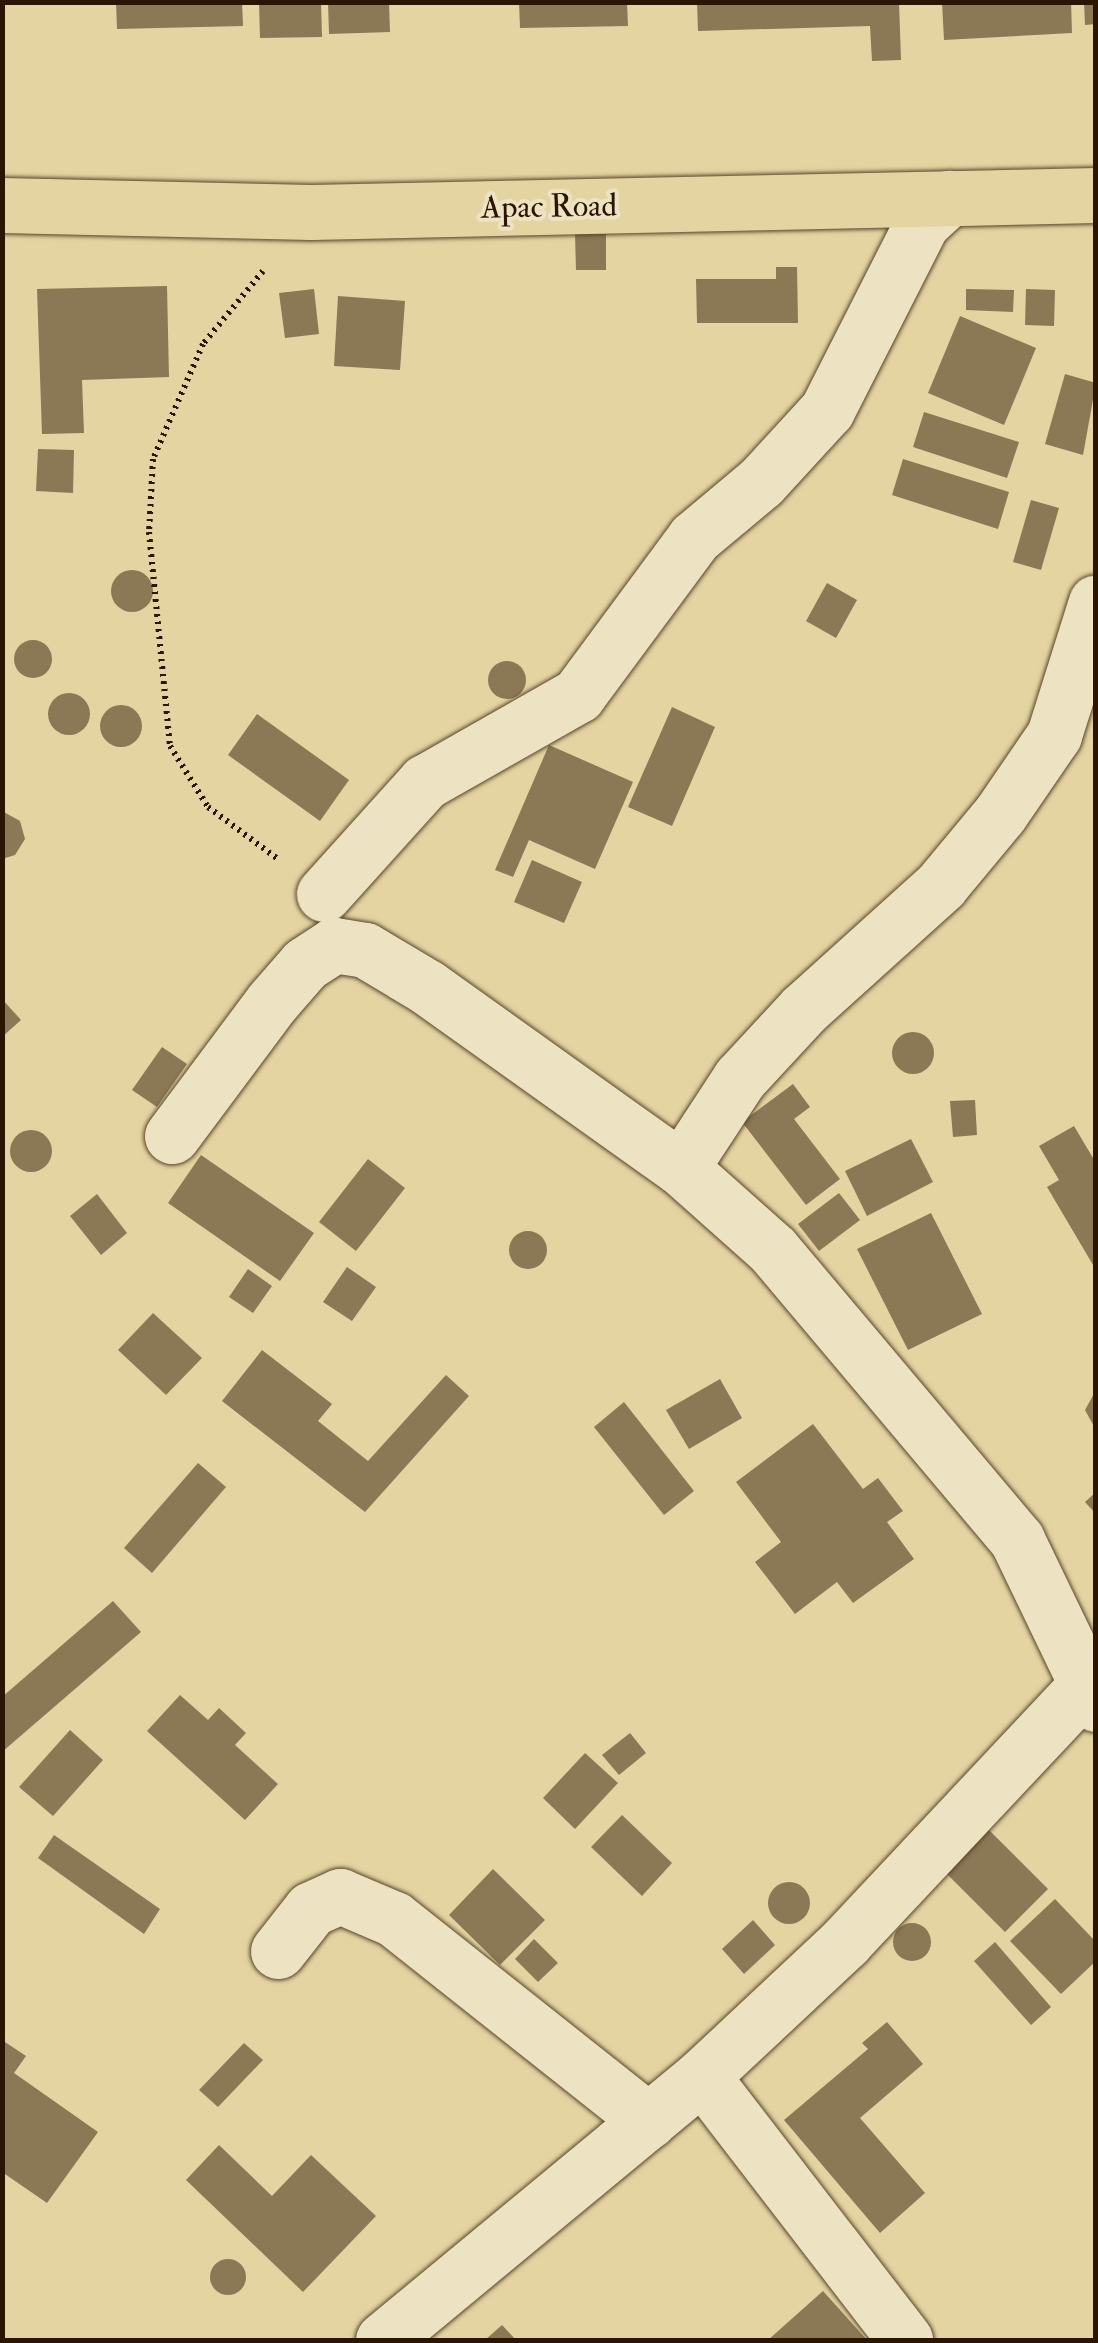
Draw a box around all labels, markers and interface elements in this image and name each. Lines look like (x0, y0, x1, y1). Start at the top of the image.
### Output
street label: Apac Road (481, 187, 617, 227)

